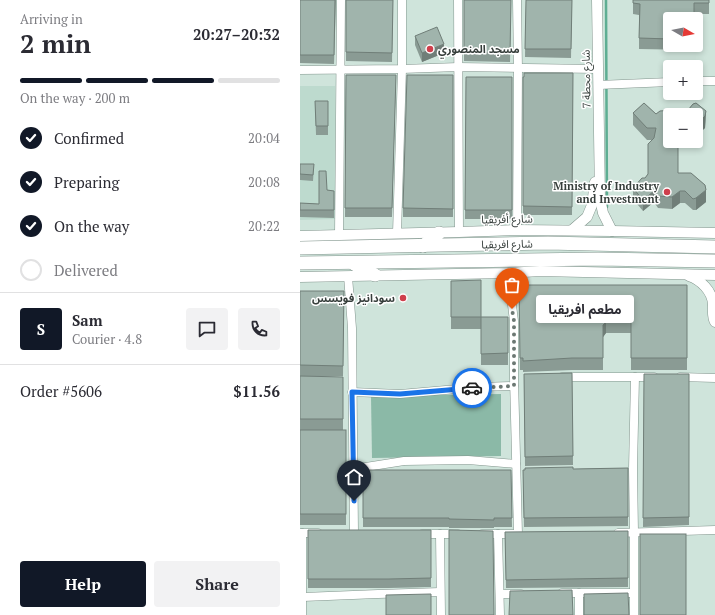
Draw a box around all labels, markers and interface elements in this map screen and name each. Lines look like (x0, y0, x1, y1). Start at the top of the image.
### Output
text: Arriving in (20, 10, 83, 28)
north arrow (663, 12, 703, 52)
map controls (663, 12, 703, 148)
text: 20:27–20:32 (193, 24, 280, 44)
text: 2 min (20, 26, 91, 60)
place label: مسجد المنصوري (438, 42, 520, 59)
marker: مسجد المنصوري (425, 44, 435, 54)
street label: شارع محطة 7 (578, 49, 595, 108)
button: + (663, 60, 703, 100)
text: On the way · 200 m (20, 89, 130, 107)
button: − (663, 108, 703, 148)
icon: check (20, 127, 42, 149)
text: Confirmed (54, 128, 124, 148)
text: 20:04 (248, 129, 280, 147)
icon: check (20, 171, 42, 193)
text: Preparing (54, 172, 119, 192)
text: 20:08 (248, 173, 280, 191)
place label: Ministry of Industry and Investment (553, 179, 660, 206)
marker: Ministry of Industry and Investment (662, 187, 672, 197)
street label: شارع أفريقيا (481, 212, 533, 227)
icon: check (20, 215, 42, 237)
text: On the way (54, 216, 129, 236)
text: 20:22 (248, 217, 280, 235)
street label: شارع افريقيا (481, 237, 533, 252)
text: Delivered (54, 260, 118, 280)
pin (495, 268, 529, 309)
icon: bag (501, 274, 523, 296)
place label: سودانيز فويسس (312, 291, 395, 305)
marker: سودانيز فويسس (398, 293, 408, 303)
callout: مطعم افريقيا (536, 295, 634, 323)
text: مطعم افريقيا (548, 300, 622, 318)
button: chat (186, 308, 228, 350)
button: phone (238, 308, 280, 350)
text: Sam (72, 310, 103, 330)
text: S (37, 319, 45, 339)
text: Courier · 4.8 (72, 330, 142, 348)
courier (452, 368, 492, 408)
icon: car (461, 377, 483, 399)
text: Order #5606 (20, 381, 102, 401)
text: $11.56 (233, 381, 280, 401)
pin (337, 460, 371, 501)
icon: home (343, 466, 365, 488)
button: Help (20, 561, 146, 607)
button: Share (154, 561, 280, 607)

